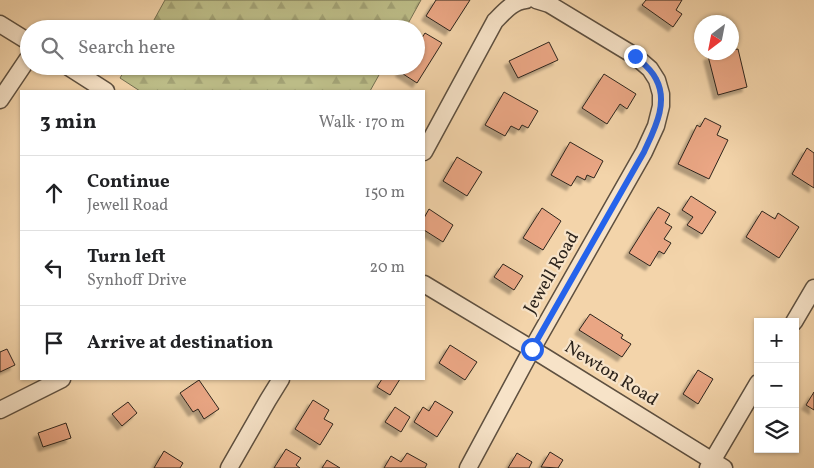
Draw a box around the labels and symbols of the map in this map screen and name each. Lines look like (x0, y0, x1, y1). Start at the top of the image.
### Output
north arrow (694, 15, 739, 60)
route end (624, 45, 647, 68)
street label: Jewell Road (518, 227, 586, 319)
street label: Newton Road (559, 335, 663, 413)
route start (521, 338, 544, 361)

